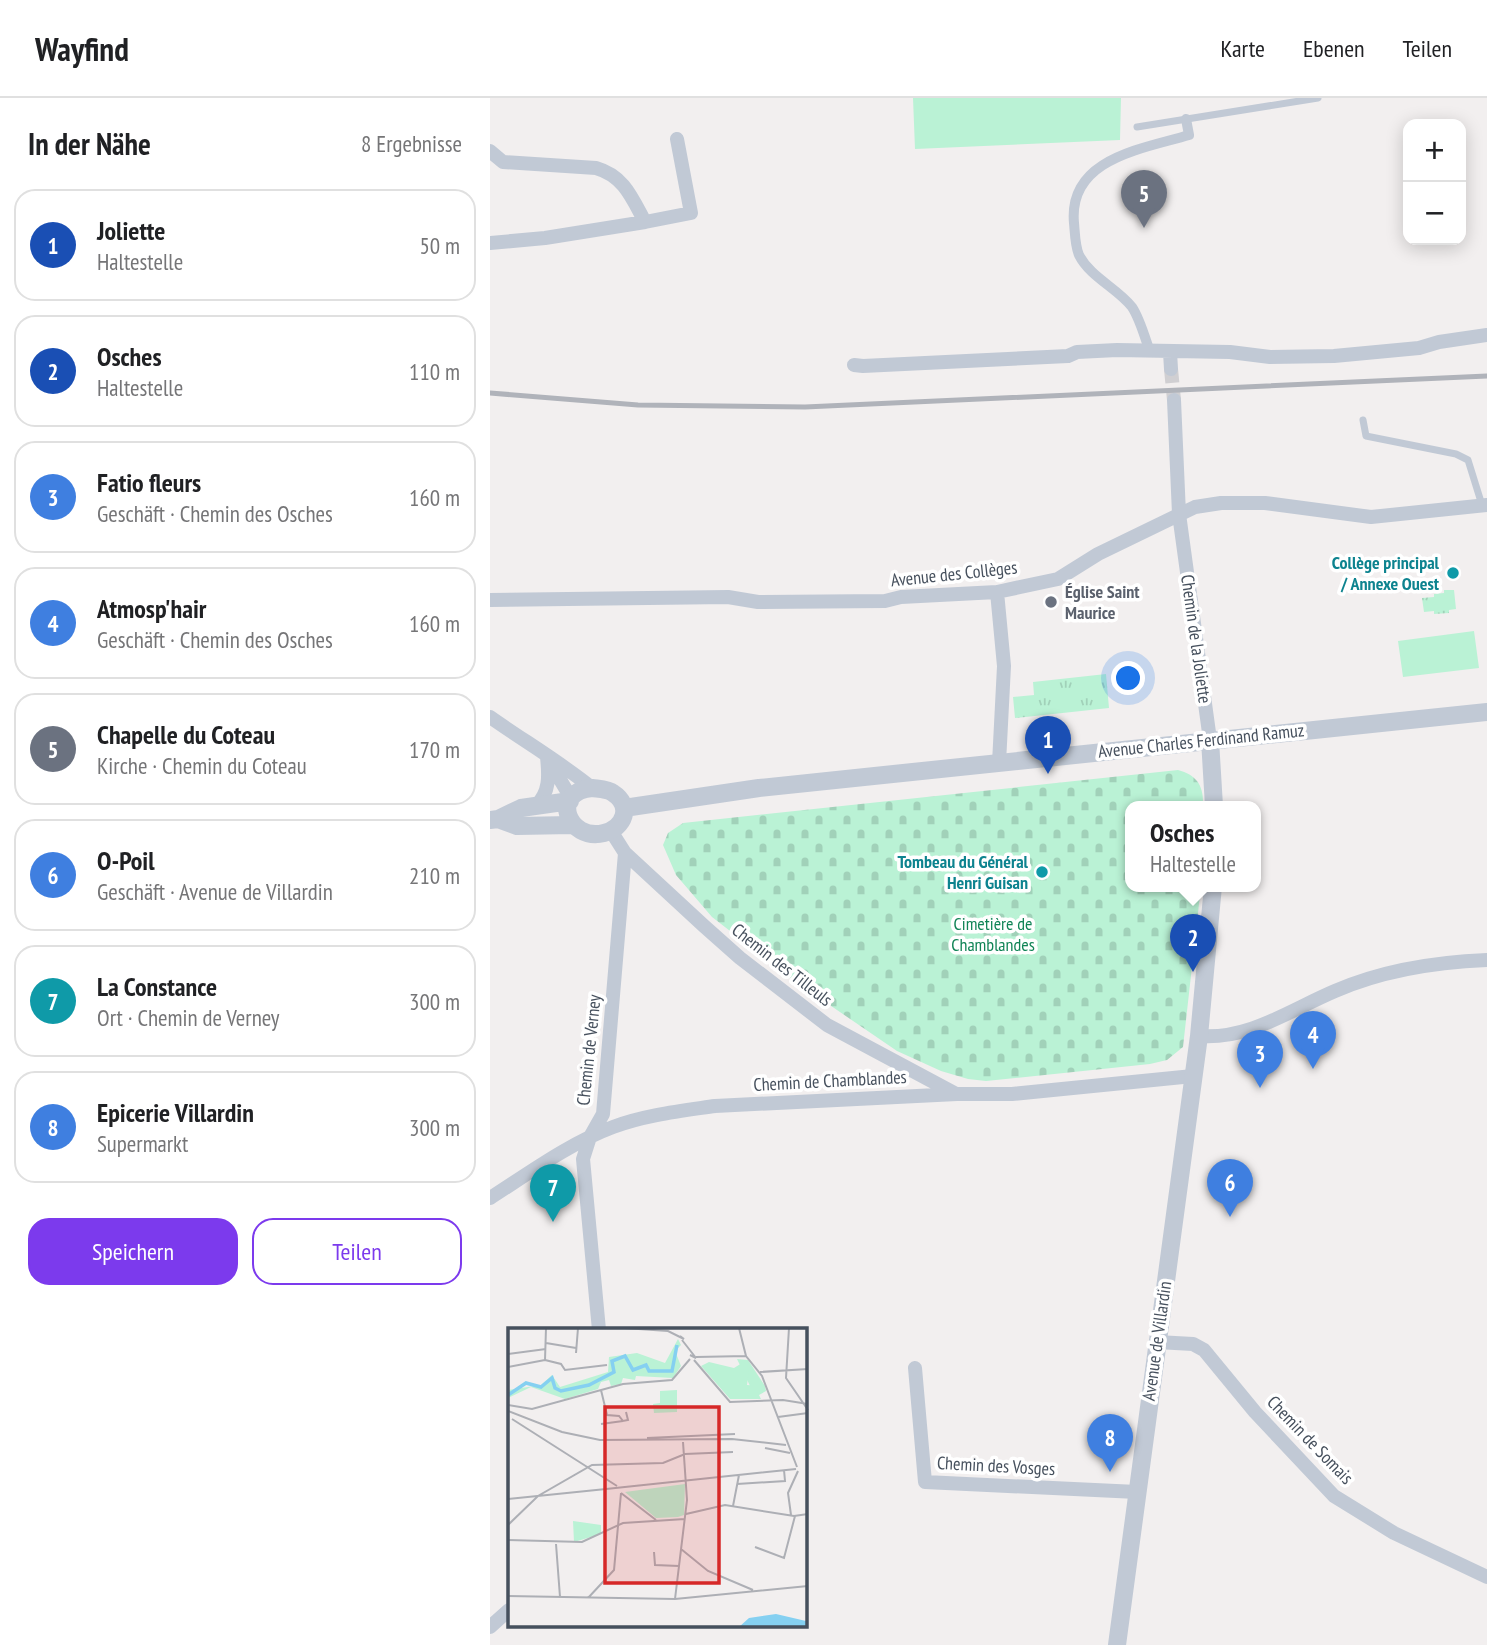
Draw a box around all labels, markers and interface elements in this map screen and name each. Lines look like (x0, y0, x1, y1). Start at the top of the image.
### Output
text: Wayfind (35, 27, 129, 70)
text: Karte (1221, 33, 1265, 64)
text: Ebenen (1303, 33, 1365, 64)
text: Teilen (1403, 33, 1452, 64)
map controls (1403, 119, 1466, 245)
button: + (1403, 119, 1466, 182)
text: In der Nähe (28, 124, 151, 163)
text: 8 Ergebnisse (361, 129, 462, 158)
pin: 5 (1121, 170, 1167, 228)
button: − (1403, 182, 1466, 245)
text: Joliette (97, 214, 165, 247)
text: 1 (48, 231, 59, 260)
text: 50 m (419, 231, 460, 260)
text: Haltestelle (97, 247, 183, 276)
text: Osches (97, 340, 161, 373)
text: 2 (48, 357, 59, 386)
text: 110 m (409, 357, 460, 386)
text: Haltestelle (97, 373, 183, 402)
text: Fatio fleurs (97, 466, 201, 499)
text: 3 (48, 483, 59, 512)
text: 160 m (409, 483, 460, 512)
text: Geschäft · Chemin des Osches (97, 499, 333, 528)
place label: Collège principal / Annexe Ouest (1332, 551, 1440, 595)
street label: Avenue des Collèges (890, 555, 1018, 592)
marker: Collège principal / Annexe Ouest (1445, 565, 1461, 581)
street label: Chemin de la Joliette (1176, 573, 1217, 705)
place label: Église Saint Maurice (1065, 580, 1140, 624)
text: Atmosp'hair (97, 592, 206, 625)
marker: Église Saint Maurice (1043, 594, 1059, 610)
text: 4 (48, 609, 59, 638)
text: 160 m (409, 609, 460, 638)
text: Geschäft · Chemin des Osches (97, 625, 333, 654)
your location (1111, 661, 1145, 695)
pin: 1 (1025, 716, 1071, 774)
text: Chapelle du Coteau (97, 718, 275, 751)
street label: Avenue Charles Ferdinand Ramuz (1097, 718, 1305, 763)
text: 5 (48, 735, 59, 764)
text: 170 m (409, 735, 460, 764)
text: Kirche · Chemin du Coteau (97, 751, 307, 780)
popup (1125, 801, 1261, 892)
text: Osches (1150, 816, 1214, 849)
text: O-Poil (97, 844, 155, 877)
text: Haltestelle (1150, 849, 1236, 878)
place label: Tombeau du Général Henri Guisan (897, 850, 1029, 894)
text: 6 (48, 861, 59, 890)
text: 210 m (409, 861, 460, 890)
marker: Tombeau du Général Henri Guisan (1034, 864, 1050, 880)
text: Geschäft · Avenue de Villardin (97, 877, 333, 906)
park label: Cimetière de Chamblandes (951, 912, 1035, 956)
pin: 2 (1170, 914, 1216, 972)
street label: Chemin des Tilleuls (727, 918, 837, 1011)
text: La Constance (97, 970, 217, 1003)
text: 7 (48, 987, 59, 1016)
text: 300 m (409, 987, 460, 1016)
street label: Chemin de Verney (571, 993, 606, 1106)
text: Ort · Chemin de Verney (97, 1003, 280, 1032)
pin: 4 (1290, 1011, 1336, 1069)
pin: 3 (1237, 1030, 1283, 1088)
street label: Chemin de Chamblandes (753, 1065, 907, 1096)
text: Epicerie Villardin (97, 1096, 254, 1129)
text: 8 (48, 1113, 59, 1142)
text: 300 m (409, 1113, 460, 1142)
text: Supermarkt (97, 1129, 188, 1158)
pin: 6 (1207, 1159, 1253, 1217)
pin: 7 (530, 1164, 576, 1222)
button: Speichern (28, 1218, 238, 1285)
button: Teilen (252, 1218, 462, 1285)
street label: Avenue de Villardin (1137, 1280, 1176, 1402)
inset map (508, 1328, 807, 1628)
street label: Chemin de Somais (1262, 1391, 1358, 1489)
pin: 8 (1087, 1414, 1133, 1472)
street label: Chemin des Vosges (936, 1451, 1056, 1480)

